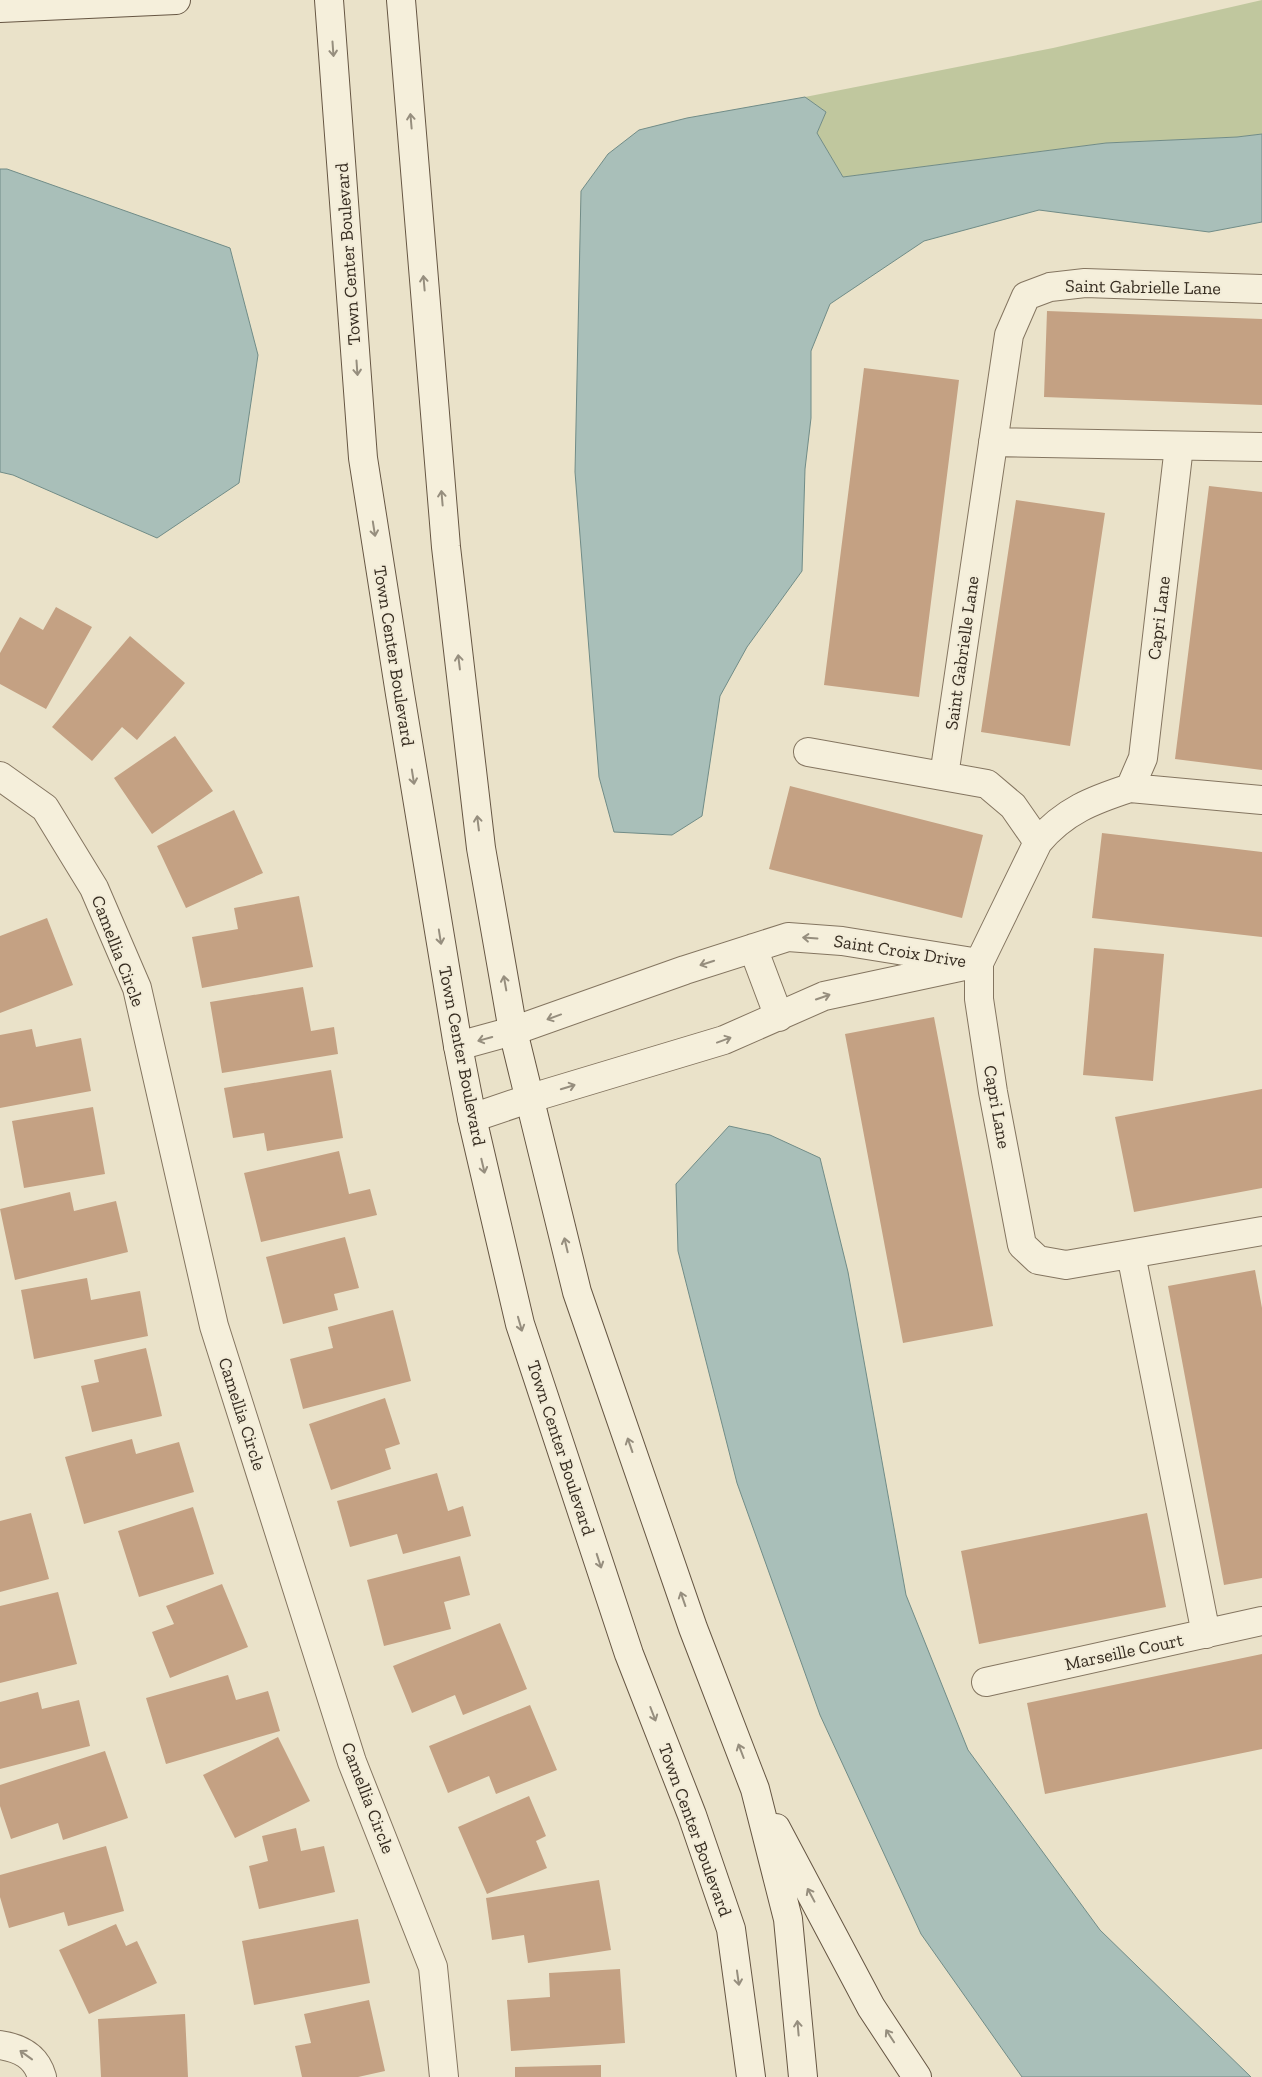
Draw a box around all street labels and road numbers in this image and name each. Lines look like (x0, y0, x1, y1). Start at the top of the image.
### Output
street label: Town Center Boulevard (331, 162, 365, 346)
street label: Saint Gabrielle Lane (1065, 275, 1221, 299)
street label: Town Center Boulevard (369, 564, 419, 748)
street label: Saint Gabrielle Lane (940, 574, 984, 732)
street label: Capri Lane (1143, 575, 1175, 661)
street label: Camellia Circle (87, 892, 149, 1010)
street label: Saint Croix Drive (832, 930, 968, 972)
street label: Town Center Boulevard (434, 964, 490, 1148)
street label: Capri Lane (979, 1064, 1015, 1150)
street label: Camellia Circle (213, 1355, 271, 1473)
street label: Town Center Boulevard (522, 1358, 600, 1538)
street label: Marseille Court (1063, 1629, 1186, 1675)
street label: Camellia Circle (337, 1739, 399, 1857)
street label: Town Center Boulevard (653, 1740, 737, 1920)

